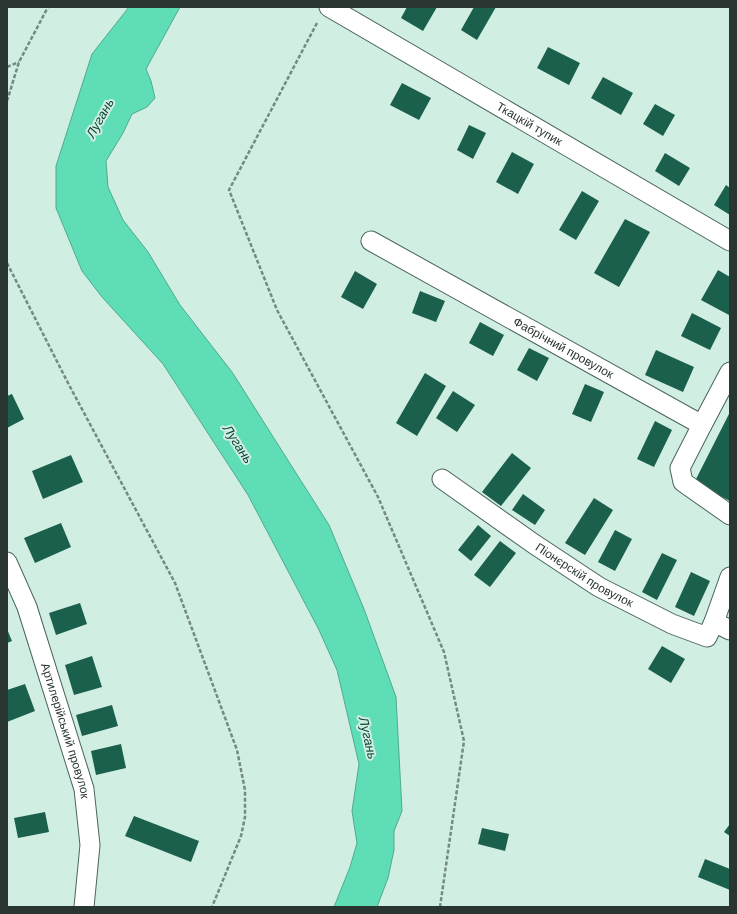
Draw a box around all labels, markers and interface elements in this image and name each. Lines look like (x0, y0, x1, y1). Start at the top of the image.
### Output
water label: Лугань (82, 95, 118, 142)
street label: Ткацкій тупик (493, 98, 566, 150)
street label: Фабрічний провулок (510, 314, 617, 383)
water label: Лугань (219, 421, 257, 467)
street label: Піонєрскій провулок (532, 539, 637, 611)
street label: Артилерійський провулок (37, 661, 93, 800)
water label: Лугань (355, 714, 381, 761)

